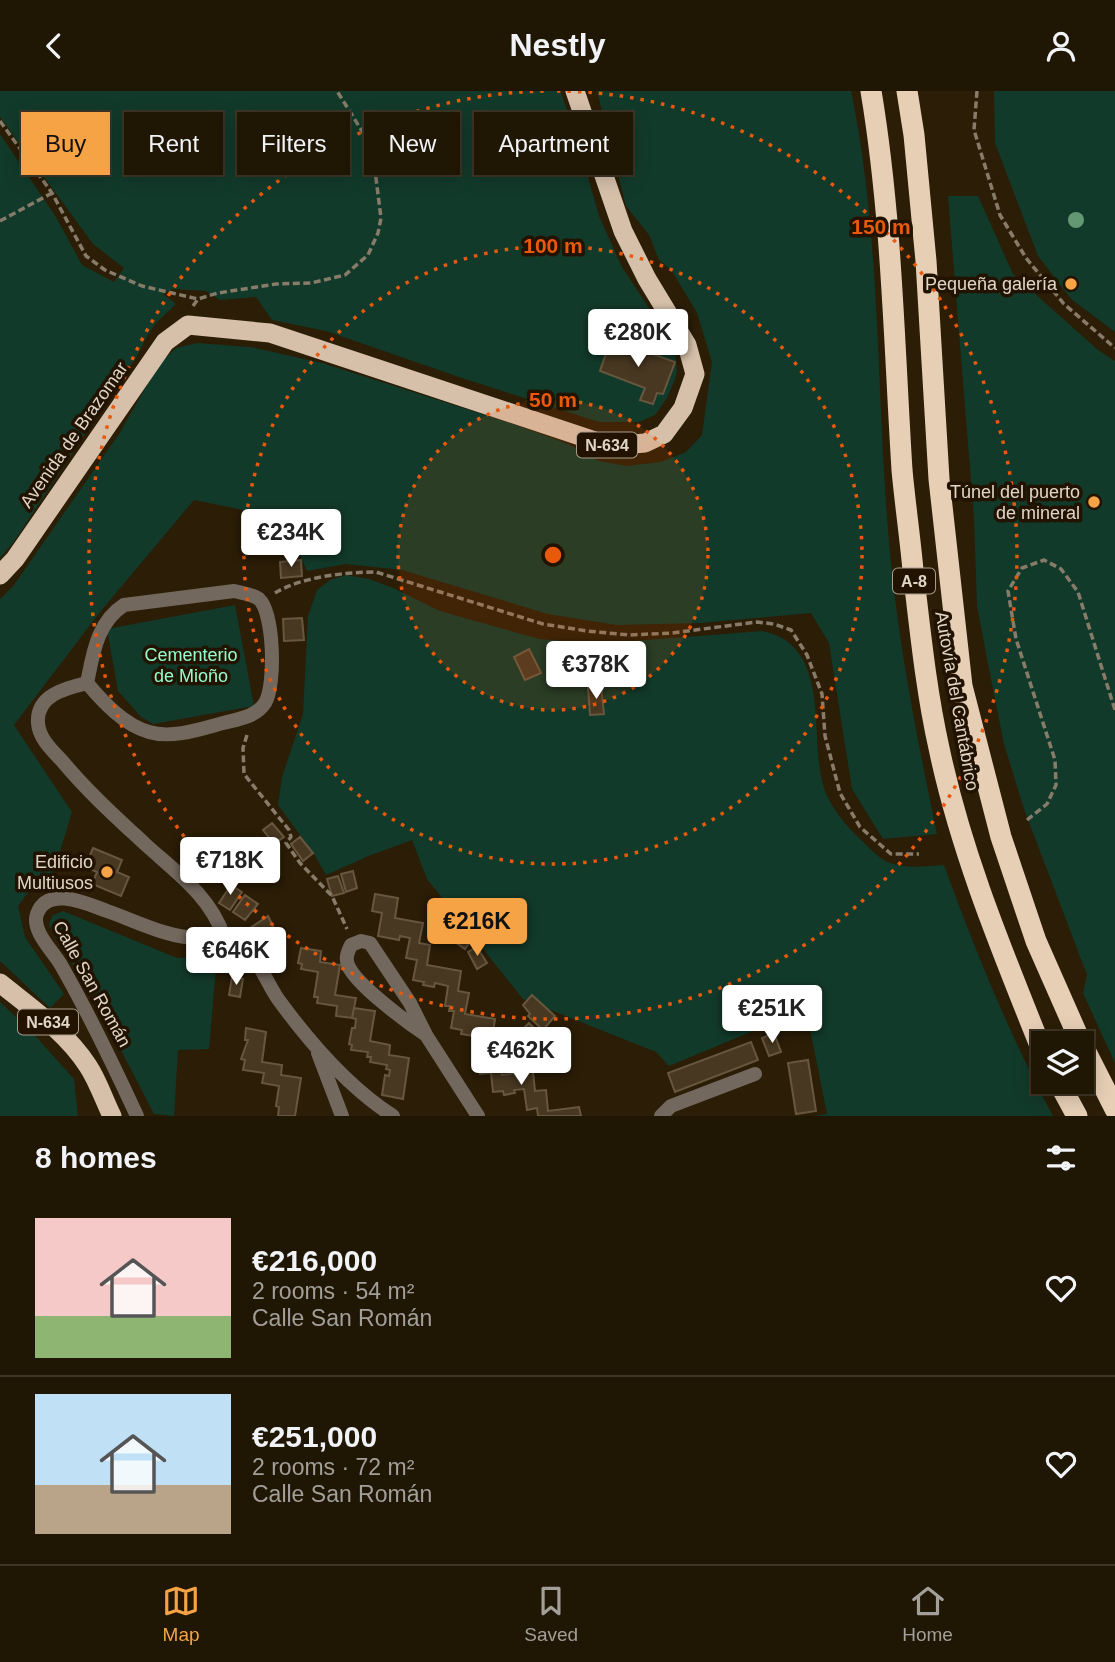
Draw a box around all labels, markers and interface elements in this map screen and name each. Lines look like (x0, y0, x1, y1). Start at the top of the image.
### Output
icon: back (35, 27, 73, 65)
text: Nestly (509, 27, 606, 63)
icon: person (1042, 27, 1080, 65)
chip: Buy (21, 112, 110, 175)
chip: Rent (124, 112, 223, 175)
chip: Filters (237, 112, 350, 175)
chip: New (364, 112, 460, 175)
chip: Apartment (474, 112, 633, 175)
text: 150 m (851, 215, 911, 238)
text: 100 m (523, 234, 583, 257)
place label: Pequeña galería (925, 274, 1058, 294)
marker: Pequeña galería (1063, 276, 1079, 292)
pin: €280K (589, 309, 687, 369)
text: €280K (604, 319, 672, 345)
street label: Avenida de Brazomar (16, 358, 132, 512)
text: 50 m (529, 388, 577, 411)
road number: N-634 (577, 433, 637, 457)
place label: Túnel del puerto de mineral (950, 482, 1080, 523)
marker: Túnel del puerto de mineral (1086, 494, 1102, 510)
pin: €234K (242, 510, 340, 569)
text: €234K (257, 519, 325, 545)
centre of rings (541, 543, 565, 567)
road number: A-8 (893, 568, 935, 594)
street label: Autovía del Cantábrico (931, 610, 983, 792)
pin: €378K (547, 641, 645, 701)
park label: Cementerio de Mioño (144, 645, 238, 686)
text: €378K (562, 651, 630, 677)
pin: €718K (181, 837, 279, 897)
text: €718K (196, 847, 264, 873)
place label: Edificio Multiusos (17, 852, 93, 893)
marker: Edificio Multiusos (99, 864, 115, 880)
pin: €216K (428, 899, 526, 958)
text: €216K (443, 908, 511, 934)
street label: Calle San Román (49, 917, 135, 1051)
pin: €646K (187, 927, 285, 987)
text: €646K (202, 937, 270, 963)
pin: €251K (723, 985, 821, 1045)
text: €251K (738, 995, 806, 1021)
road number: N-634 (18, 1009, 78, 1035)
pin: €462K (472, 1027, 570, 1087)
map controls (1031, 1031, 1094, 1094)
button: layers (1031, 1031, 1094, 1094)
text: €462K (487, 1037, 555, 1063)
icon: filters (1042, 1139, 1080, 1177)
text: 8 homes (35, 1141, 157, 1174)
text: €216,000 (252, 1244, 377, 1277)
icon: home (91, 1246, 175, 1330)
icon: heart (1042, 1269, 1080, 1307)
text: 2 rooms · 54 m² (252, 1278, 414, 1304)
text: Calle San Román (252, 1305, 432, 1331)
text: €251,000 (252, 1420, 377, 1453)
icon: home (91, 1422, 175, 1506)
icon: heart (1042, 1445, 1080, 1483)
text: 2 rooms · 72 m² (252, 1454, 414, 1480)
text: Calle San Román (252, 1481, 432, 1507)
tab: Map (162, 1582, 200, 1646)
tab: Saved (524, 1582, 578, 1646)
tab: Home (902, 1582, 953, 1646)

